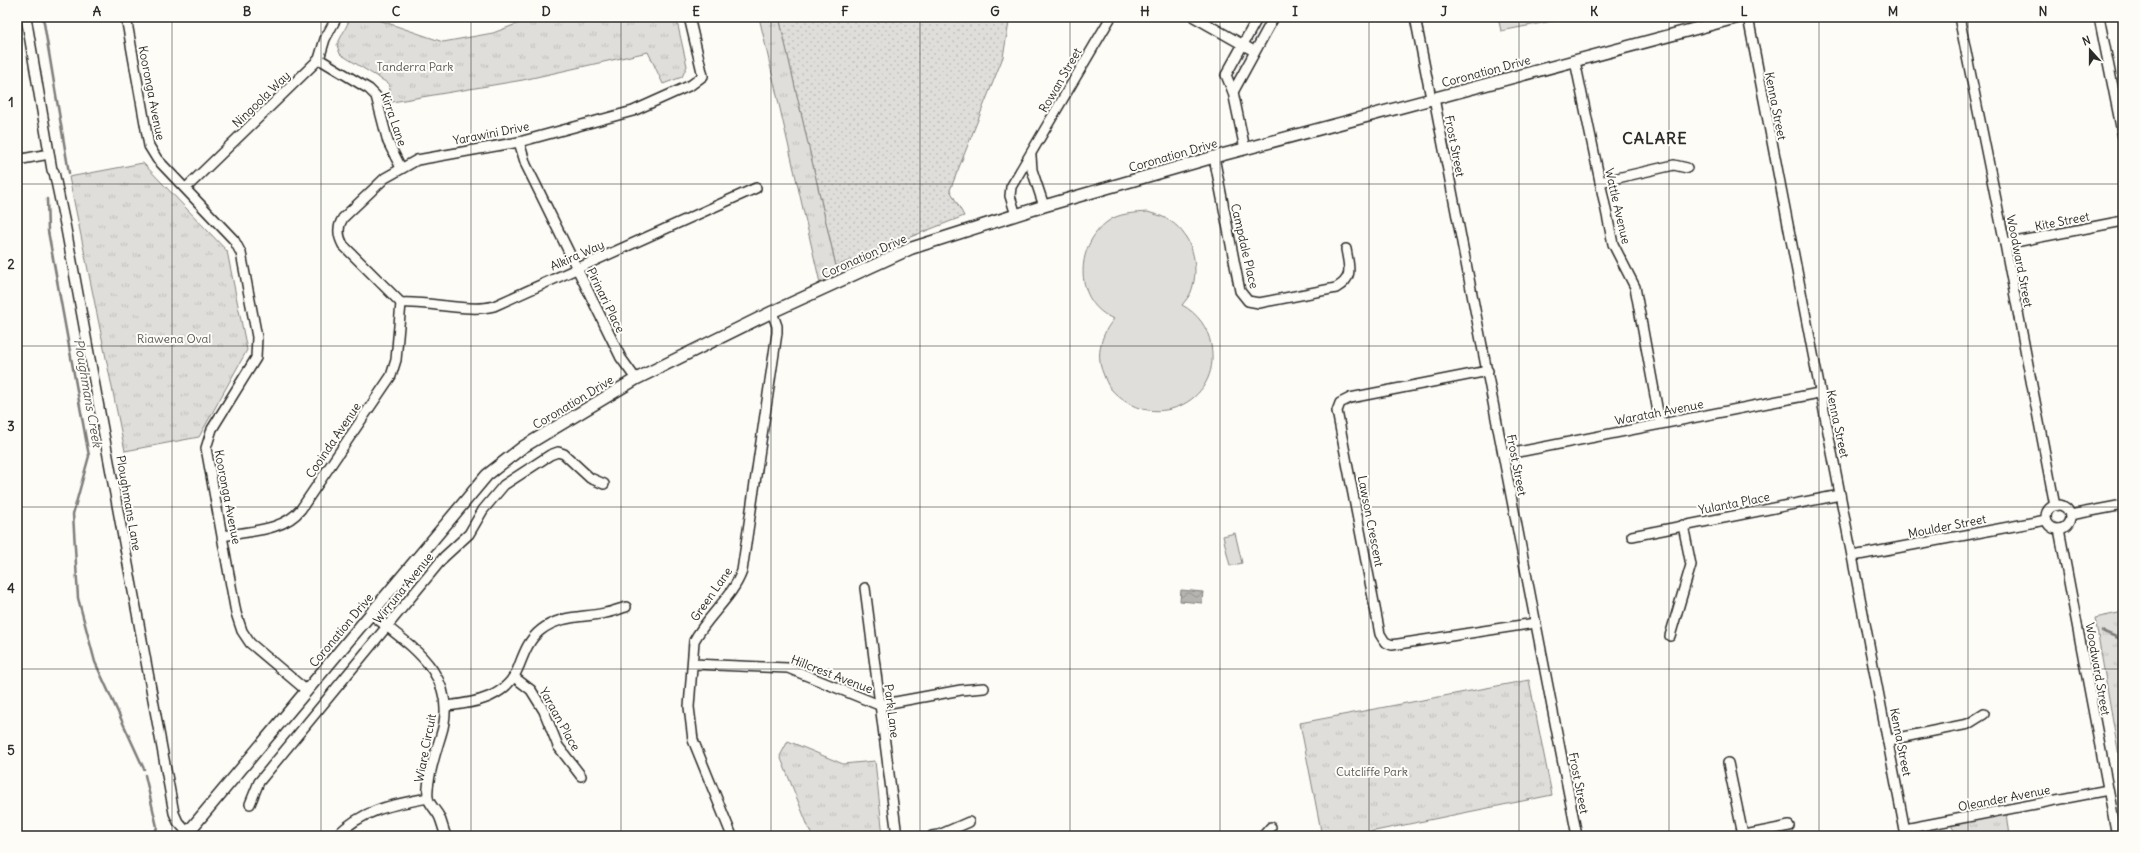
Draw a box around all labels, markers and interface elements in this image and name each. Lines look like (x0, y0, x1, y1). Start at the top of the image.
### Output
text: A (93, 3, 102, 20)
text: B (243, 3, 252, 20)
text: C (392, 3, 401, 20)
text: D (541, 3, 551, 20)
text: E (692, 3, 700, 20)
text: F (841, 3, 849, 20)
text: G (990, 3, 1000, 20)
text: H (1140, 3, 1150, 20)
text: I (1292, 3, 1298, 20)
text: J (1441, 3, 1448, 20)
text: K (1590, 3, 1599, 20)
text: L (1740, 3, 1748, 20)
text: M (1888, 3, 1898, 20)
text: N (2039, 3, 2047, 20)
north arrow (2070, 30, 2110, 70)
text: N (2080, 33, 2092, 49)
street label: Kooronga Avenue (135, 45, 169, 141)
street label: Rowan Street (1035, 45, 1085, 115)
street label: Coronation Drive (1440, 52, 1532, 90)
park label: Tanderra Park (377, 59, 453, 74)
street label: Ningoola Way (229, 68, 293, 130)
street label: Kenna Street (1762, 71, 1790, 141)
street label: Kirra Lane (378, 90, 410, 148)
text: 1 (8, 94, 14, 111)
street label: Frost Street (1442, 114, 1468, 178)
street label: Yarawini Drive (452, 118, 530, 148)
district label: CALARE (1622, 128, 1688, 148)
street label: Coronation Drive (1127, 135, 1219, 175)
street label: Wattle Avenue (1602, 166, 1634, 246)
street label: Campdale Place (1228, 202, 1262, 290)
street label: Kite Street (2033, 208, 2091, 234)
street label: Woodward Street (2004, 213, 2036, 309)
street label: Coronation Drive (819, 231, 909, 281)
street label: Alkira Way (548, 236, 606, 274)
text: 2 (7, 256, 15, 273)
street label: Pirinari Place (584, 265, 628, 335)
park label: Riawena Oval (137, 331, 211, 346)
water label: Ploughmans Creek (70, 337, 106, 450)
street label: Coronation Drive (530, 372, 616, 432)
street label: Kenna Street (1823, 389, 1853, 459)
street label: Waratah Avenue (1613, 396, 1705, 428)
street label: Cooinda Avenue (302, 399, 364, 481)
text: 3 (7, 418, 15, 435)
street label: Frost Street (1504, 433, 1530, 497)
street label: Kooronga Avenue (211, 449, 245, 545)
street label: Ploughmans Lane (113, 454, 145, 552)
street label: Lawson Crescent (1355, 474, 1387, 568)
street label: Yulanta Place (1697, 489, 1771, 517)
street label: Moulder Street (1907, 511, 1987, 541)
street label: Wirruna Avenue (370, 549, 436, 627)
street label: Green Lane (687, 564, 735, 624)
text: 4 (7, 580, 15, 597)
street label: Coronation Drive (306, 590, 376, 670)
street label: Woodward Street (2082, 621, 2114, 717)
street label: Hillcrest Avenue (789, 652, 875, 696)
street label: Park Lane (881, 683, 903, 739)
street label: Yaraan Place (536, 685, 584, 753)
street label: Kenna Street (1887, 707, 1915, 777)
street label: Wiare Circuit (411, 712, 439, 784)
text: 5 (7, 742, 15, 759)
street label: Frost Street (1566, 751, 1592, 815)
park label: Cutcliffe Park (1336, 764, 1408, 779)
street label: Oleander Avenue (1957, 782, 2051, 814)

